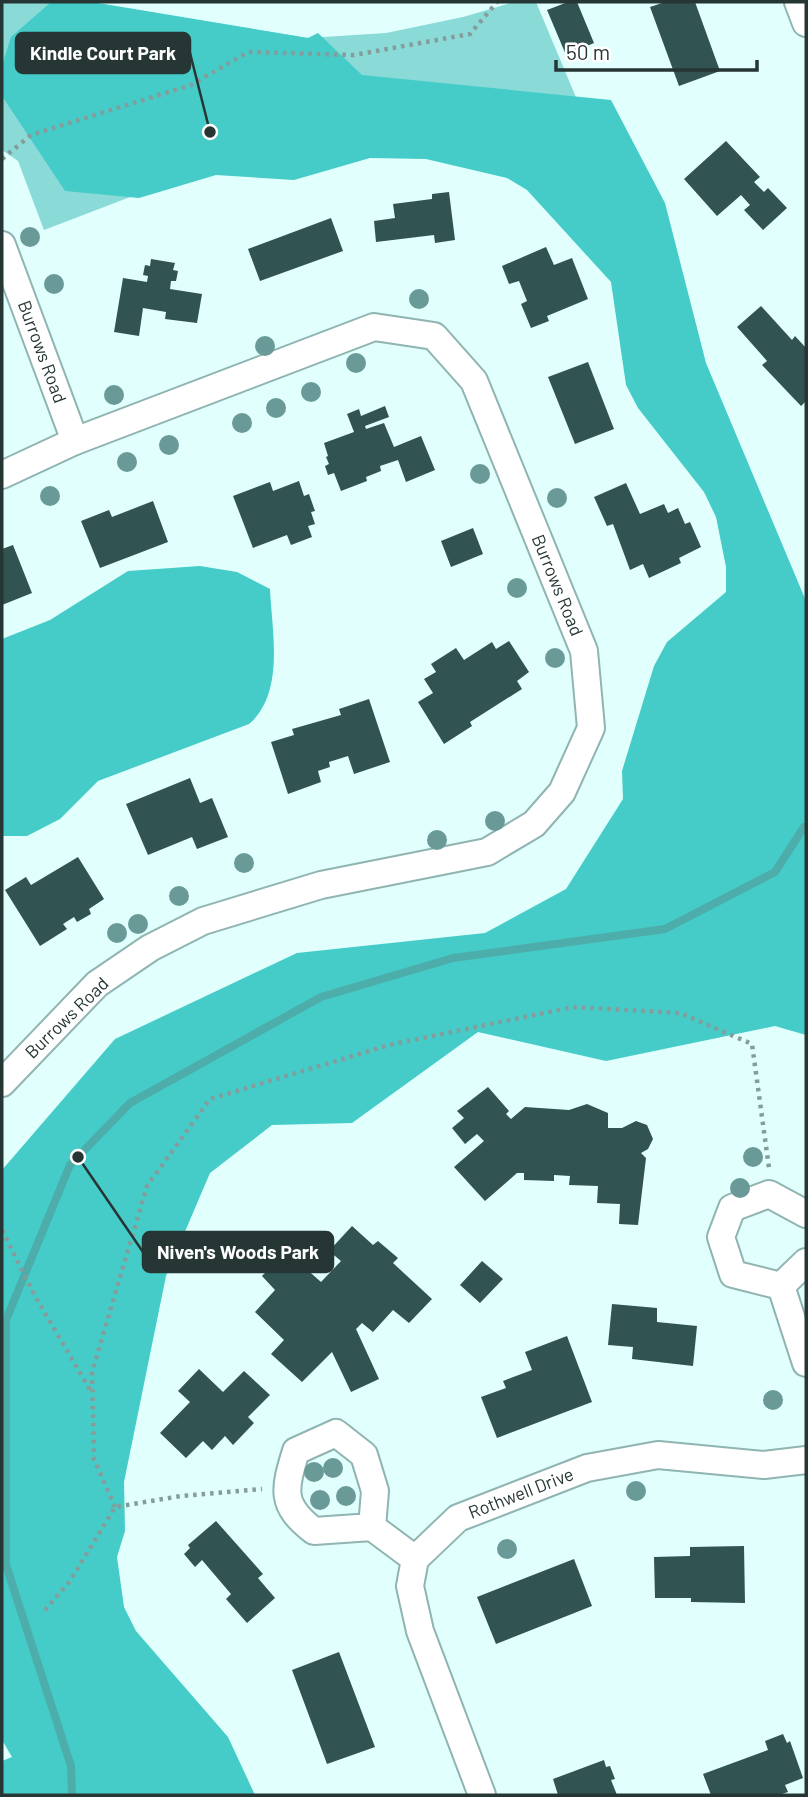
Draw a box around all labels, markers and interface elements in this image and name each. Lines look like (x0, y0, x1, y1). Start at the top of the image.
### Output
scale bar (556, 28, 757, 72)
callout: Kindle Court Park (16, 33, 190, 73)
text: 50 m (566, 39, 610, 64)
text: Kindle Court Park (30, 41, 176, 64)
street label: Burrows Road (14, 297, 72, 406)
street label: Burrows Road (528, 531, 589, 639)
street label: Burrows Road (20, 972, 113, 1063)
callout: Niven's Woods Park (143, 1232, 333, 1272)
text: Niven's Woods Park (157, 1240, 319, 1263)
street label: Rothwell Drive (465, 1462, 577, 1523)

